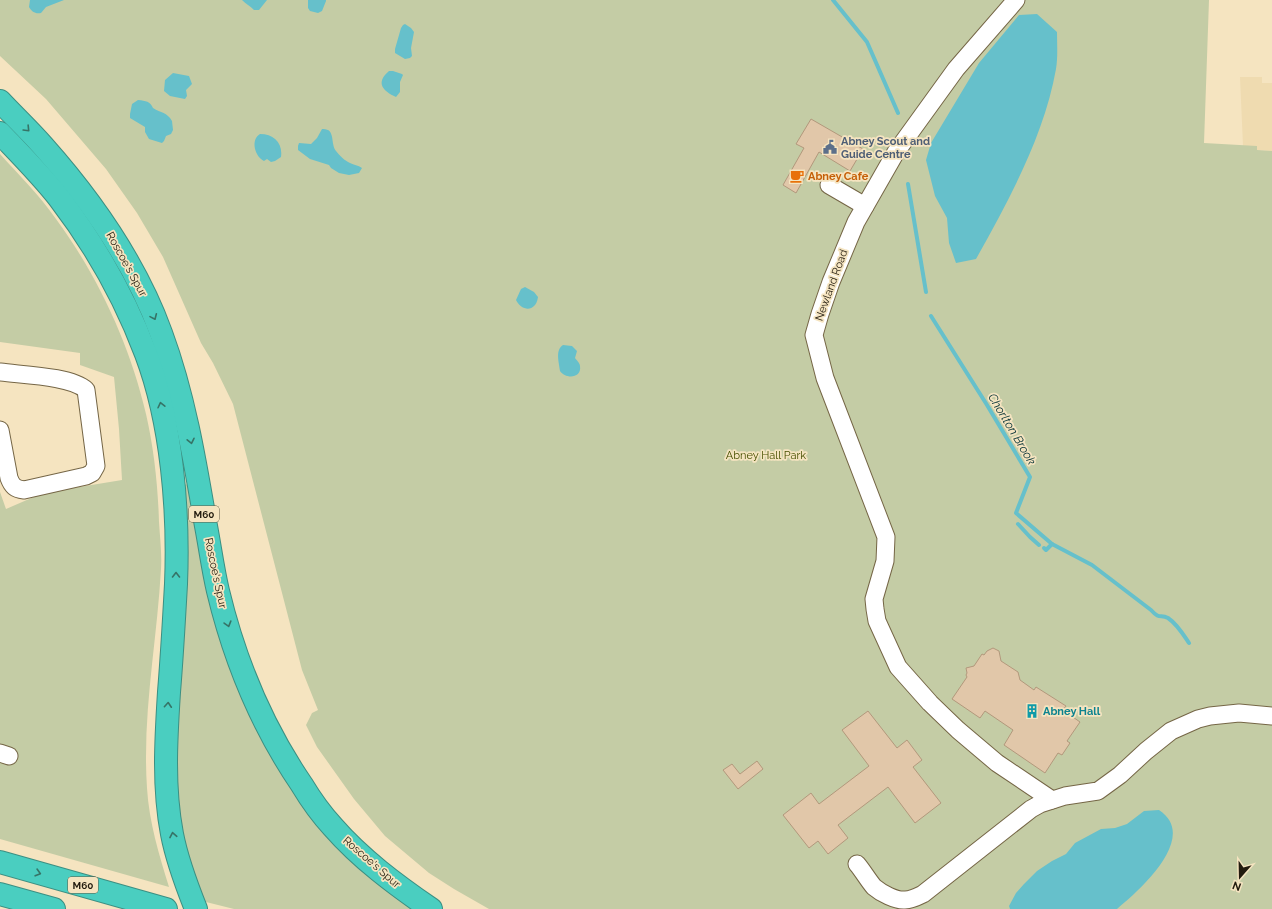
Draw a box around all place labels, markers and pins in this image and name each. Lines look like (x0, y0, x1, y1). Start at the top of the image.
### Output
place label: Abney Scout and Guide Centre (841, 135, 930, 161)
public building icon: Abney Scout and Guide Centre (822, 139, 838, 155)
cafe icon: Abney Cafe (789, 168, 805, 184)
place label: Abney Cafe (808, 170, 869, 183)
building icon: Abney Hall (1024, 703, 1040, 719)
place label: Abney Hall (1043, 705, 1101, 718)

